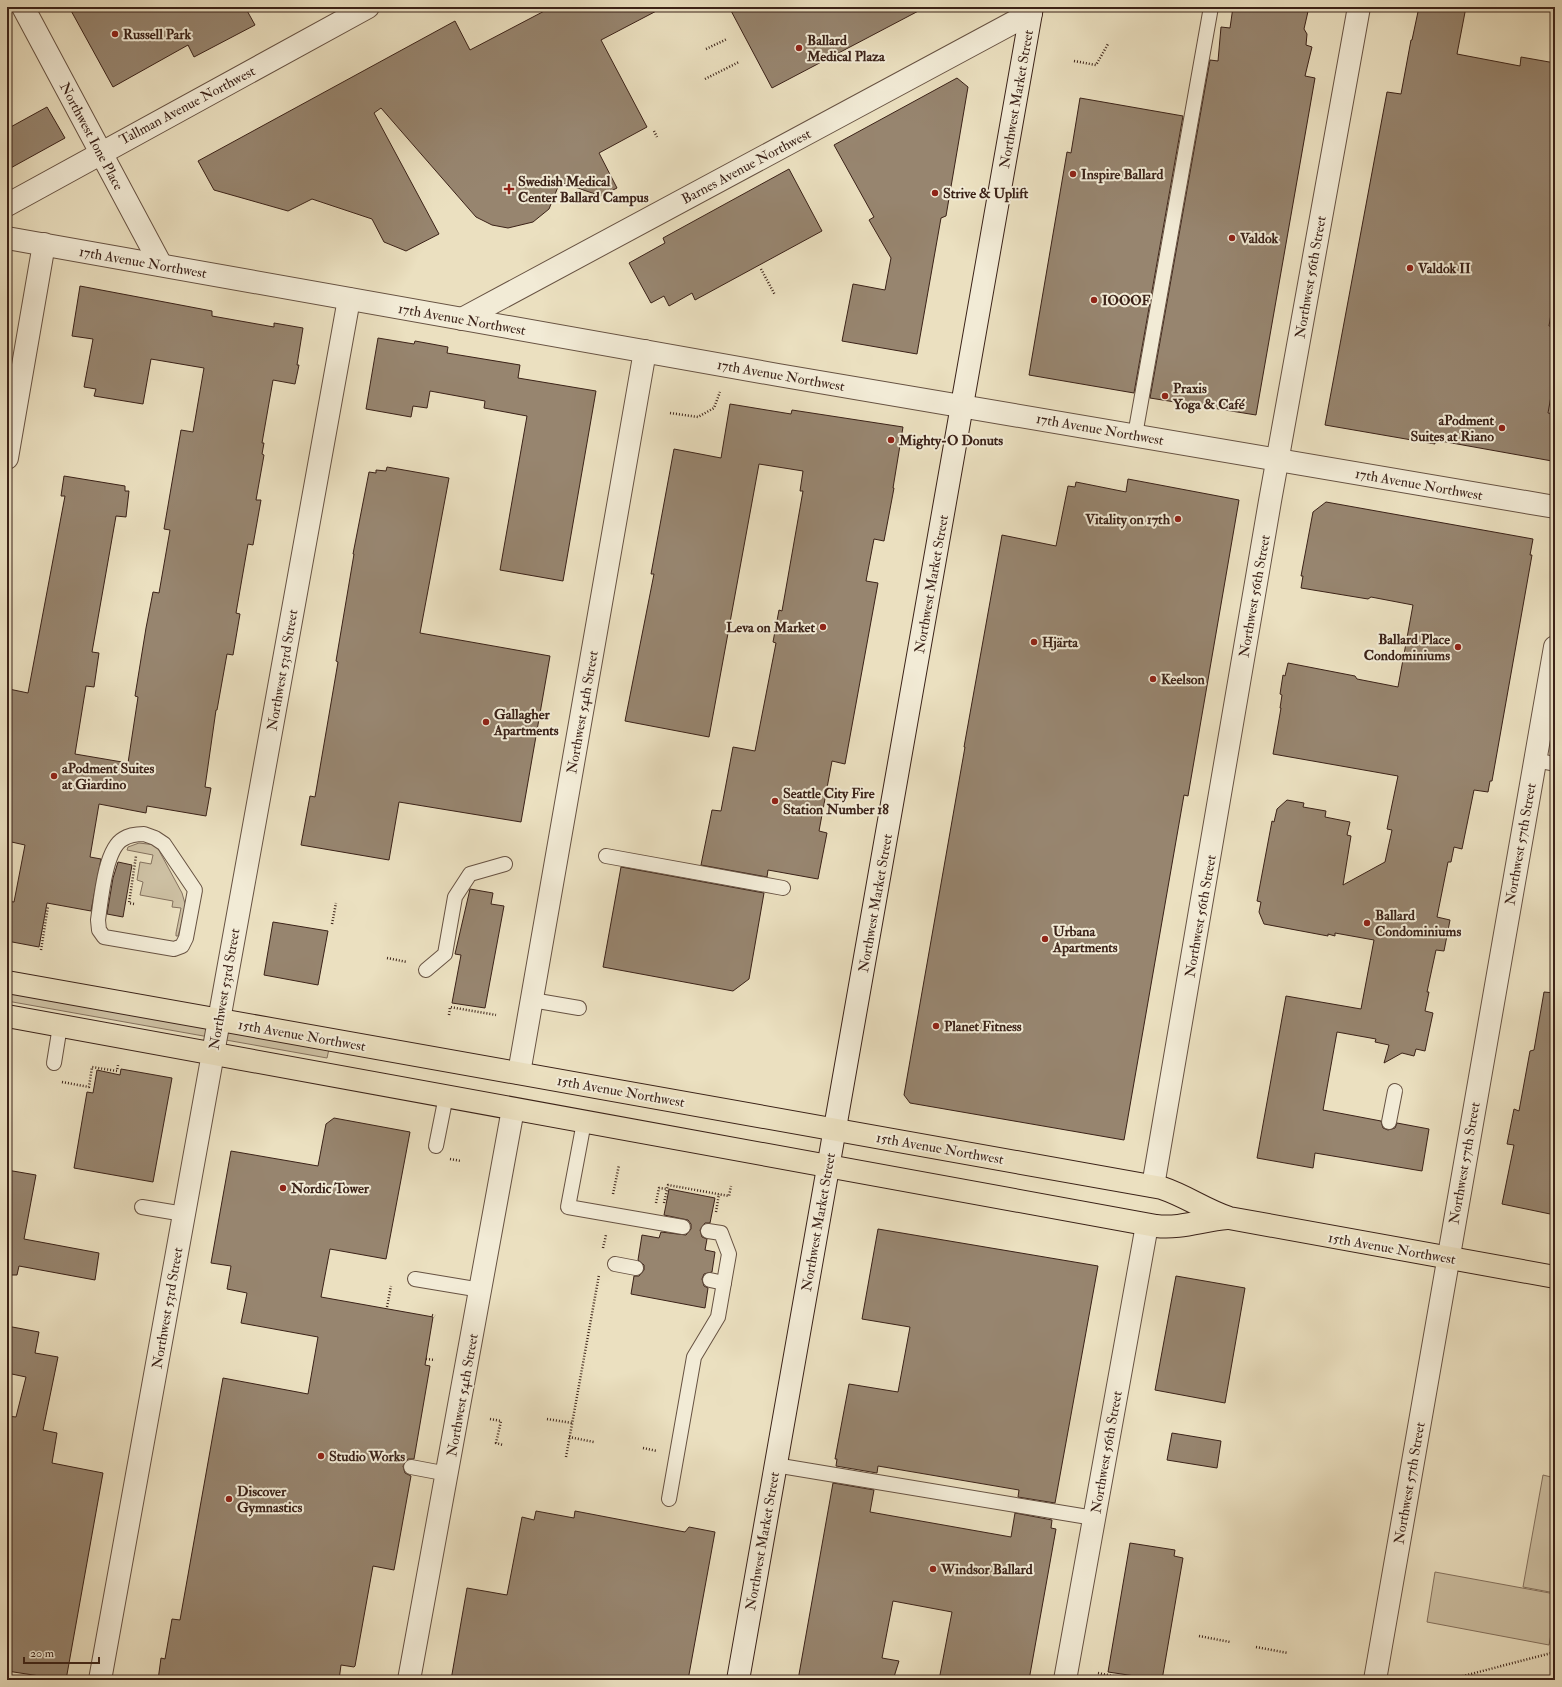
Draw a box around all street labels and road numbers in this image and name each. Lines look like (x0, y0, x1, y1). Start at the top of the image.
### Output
street label: Northwest Market Street (996, 28, 1037, 170)
street label: Tallman Avenue Northwest (116, 62, 259, 149)
street label: Northwest Ione Place (56, 79, 127, 193)
street label: Barnes Avenue Northwest (679, 125, 814, 208)
street label: Northwest 56th Street (1291, 214, 1330, 340)
street label: 17th Avenue Northwest (78, 243, 209, 282)
street label: 17th Avenue Northwest (397, 300, 528, 339)
street label: 17th Avenue Northwest (716, 356, 847, 395)
street label: 17th Avenue Northwest (1035, 410, 1166, 449)
street label: 17th Avenue Northwest (1354, 465, 1485, 504)
street label: Northwest Market Street (911, 513, 952, 655)
street label: Northwest 56th Street (1235, 533, 1274, 659)
street label: Northwest 53rd Street (263, 608, 302, 732)
street label: Northwest 54th Street (563, 649, 602, 775)
street label: Northwest 57th Street (1501, 781, 1540, 906)
street label: Northwest Market Street (855, 832, 896, 974)
street label: Northwest 56th Street (1181, 853, 1220, 979)
street label: Northwest 53rd Street (205, 927, 244, 1051)
street label: 15th Avenue Northwest (237, 1016, 367, 1055)
street label: 15th Avenue Northwest (556, 1072, 686, 1111)
street label: Northwest 57th Street (1445, 1100, 1484, 1225)
street label: 15th Avenue Northwest (875, 1129, 1005, 1168)
street label: Northwest Market Street (798, 1151, 839, 1293)
street label: 15th Avenue Northwest (1327, 1229, 1457, 1268)
street label: Northwest 53rd Street (148, 1246, 187, 1370)
street label: Northwest 54th Street (443, 1332, 482, 1458)
street label: Northwest 56th Street (1087, 1389, 1126, 1515)
street label: Northwest 57th Street (1390, 1420, 1429, 1545)
street label: Northwest Market Street (742, 1470, 783, 1612)

